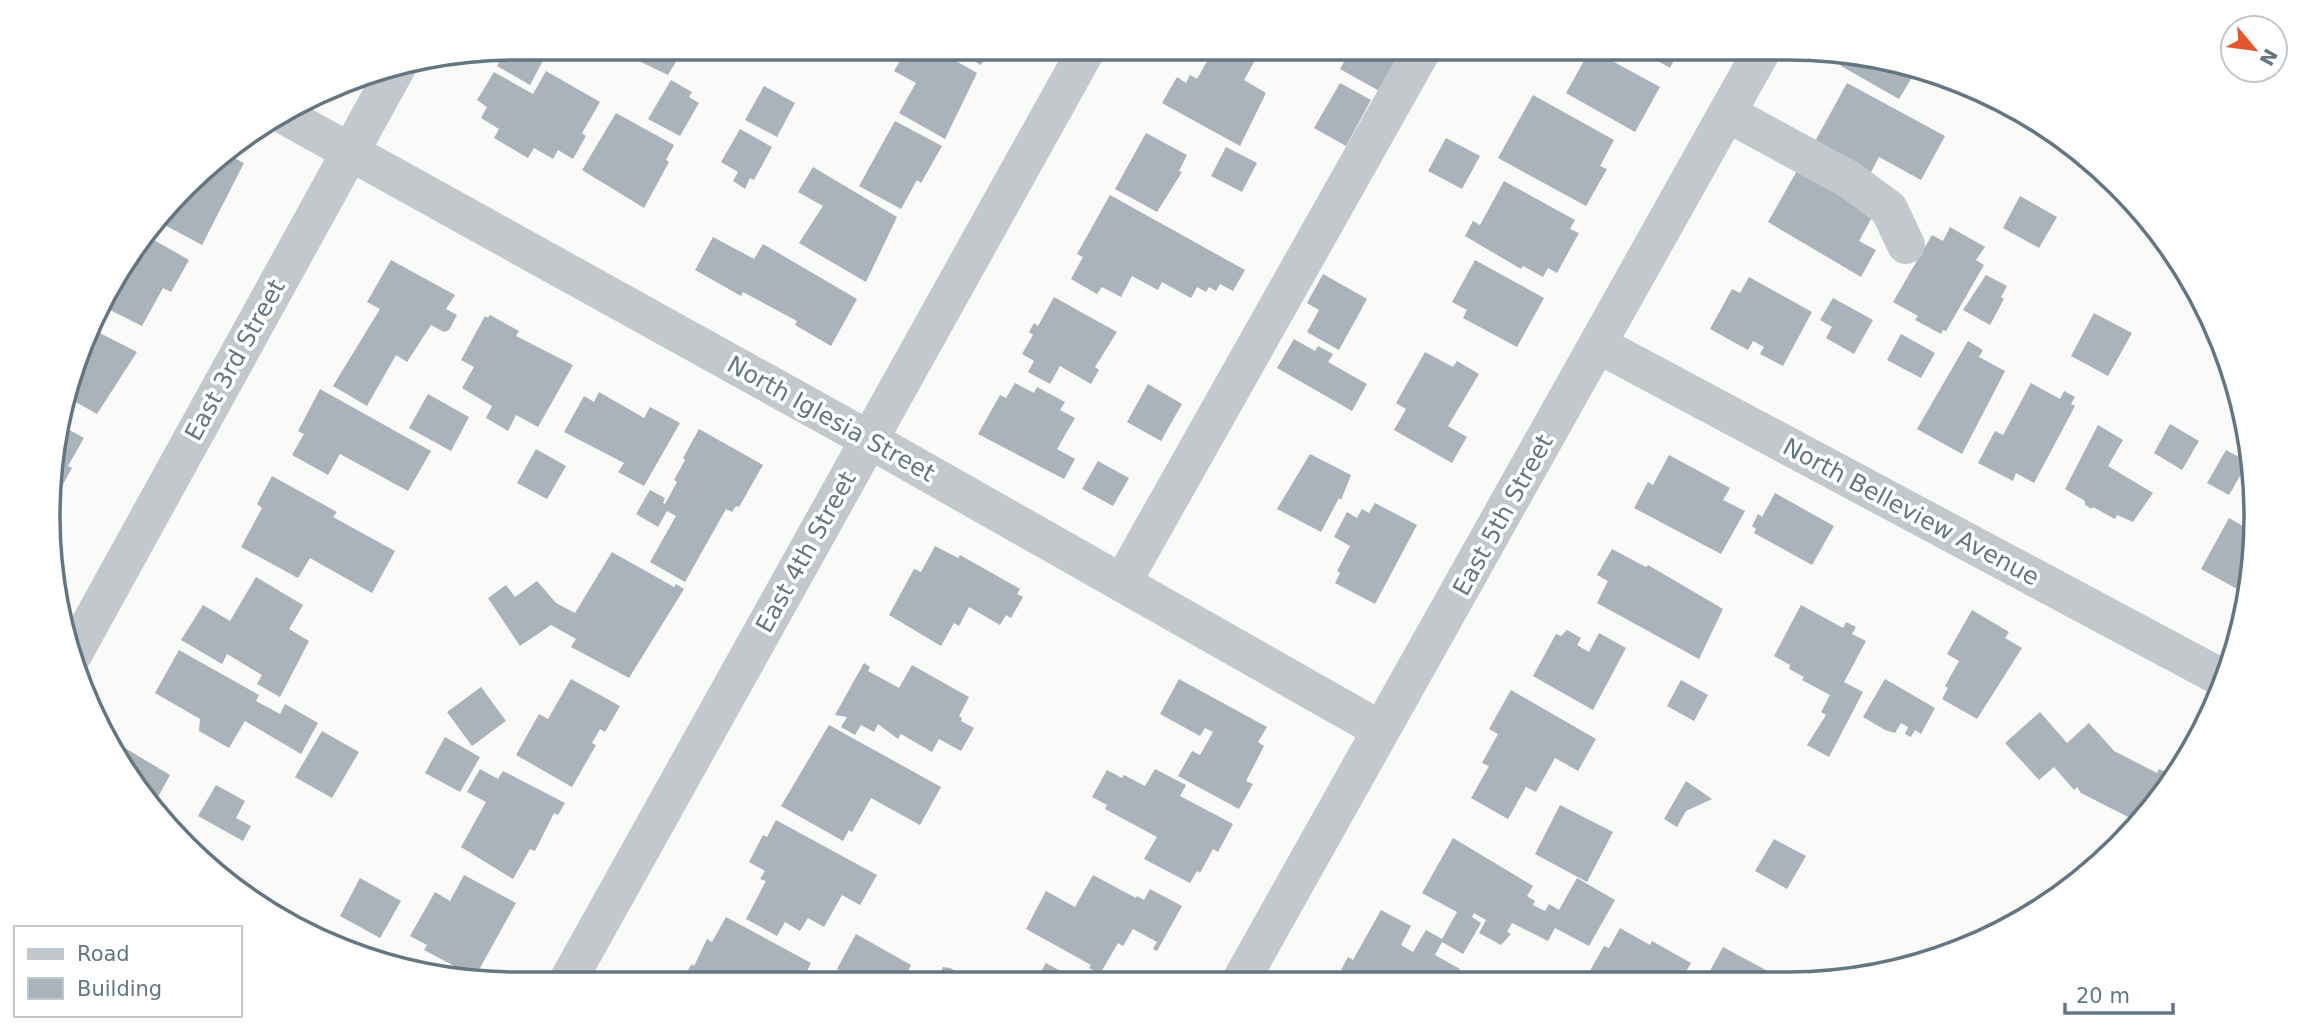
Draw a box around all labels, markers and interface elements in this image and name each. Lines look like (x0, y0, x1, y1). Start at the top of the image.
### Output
north arrow (2219, 14, 2289, 84)
text: N (2255, 45, 2282, 70)
street label: East 3rd Street (179, 275, 291, 445)
street label: North Iglesia Street (722, 350, 940, 488)
street label: East 5th Street (1447, 430, 1559, 600)
street label: North Belleview Avenue (1778, 432, 2044, 592)
street label: East 4th Street (750, 467, 862, 637)
legend (14, 926, 242, 1017)
text: Road (77, 942, 130, 966)
scale bar (2065, 972, 2174, 1016)
text: Building (77, 977, 162, 1001)
text: 20 m (2076, 984, 2130, 1008)

